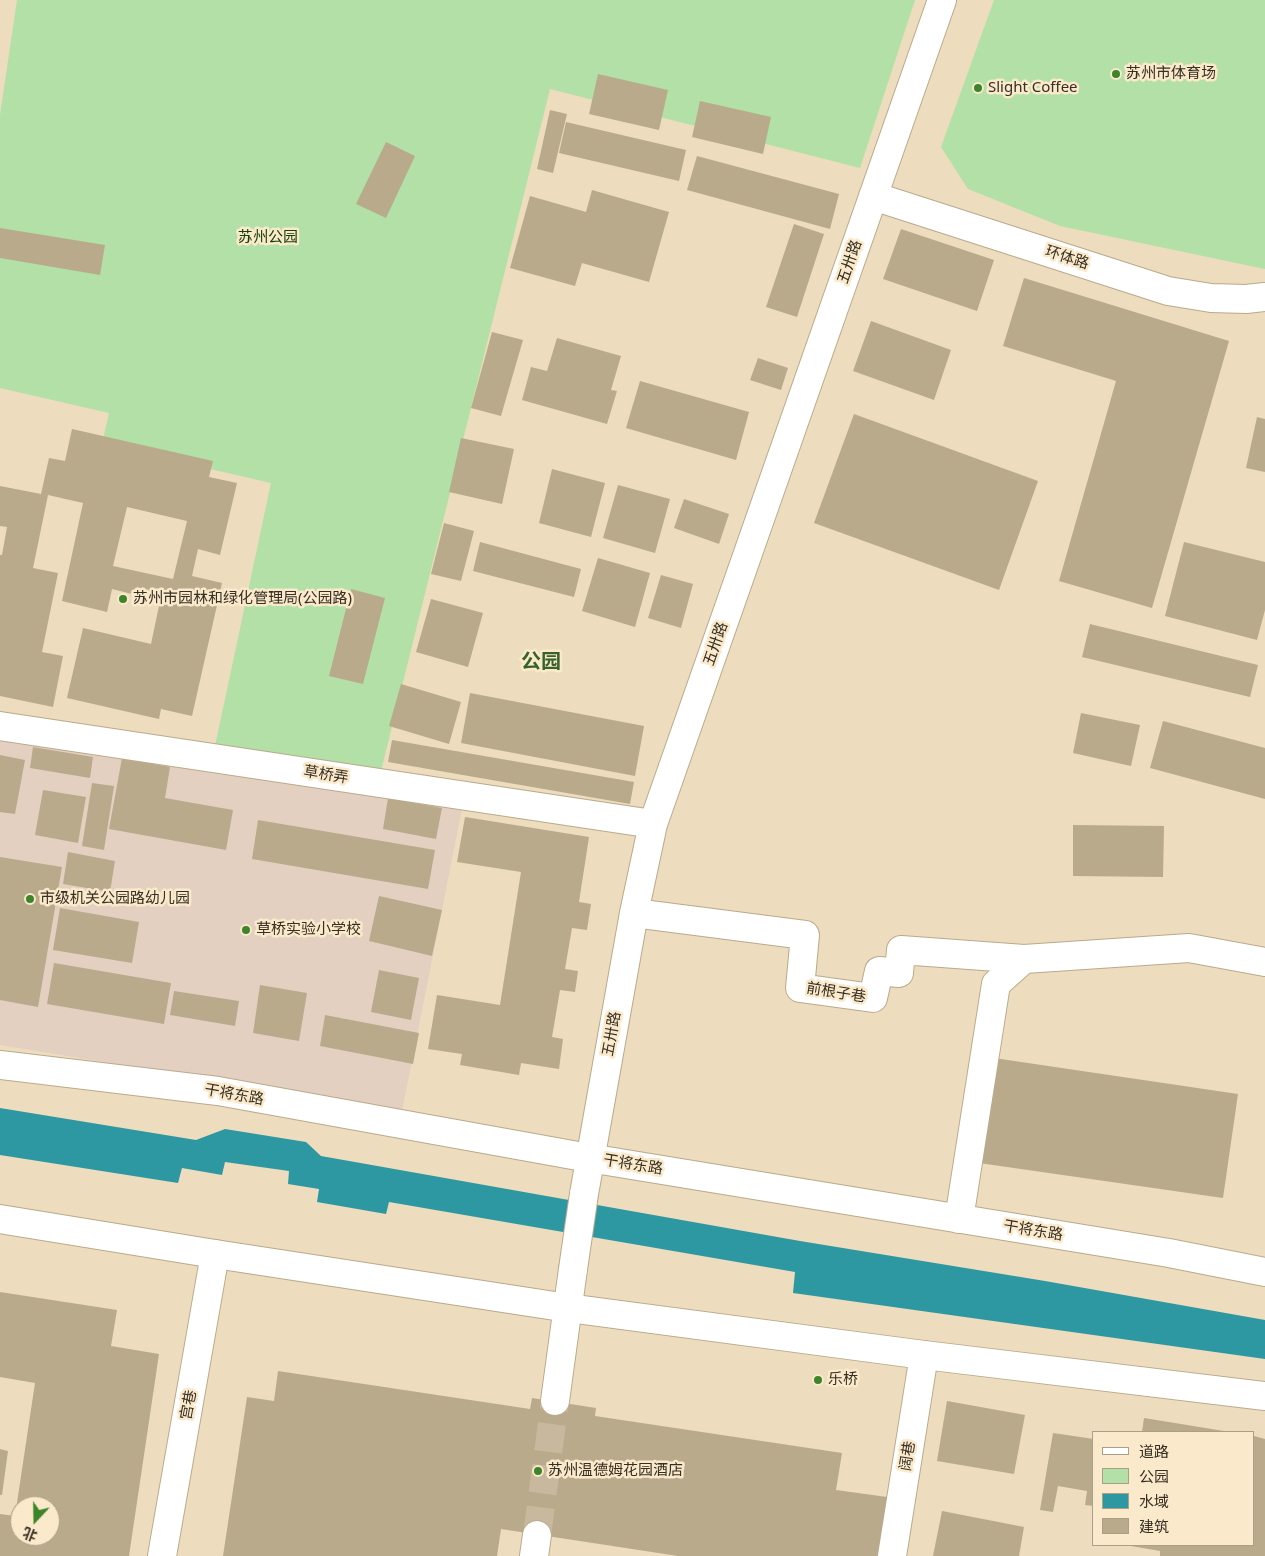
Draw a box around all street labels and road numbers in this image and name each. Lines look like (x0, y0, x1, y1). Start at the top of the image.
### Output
street label: 五卅路 (834, 238, 866, 286)
street label: 环体路 (1043, 242, 1091, 274)
street label: 五卅路 (700, 620, 732, 668)
street label: 草桥弄 (302, 763, 350, 787)
street label: 前根子巷 (805, 979, 867, 1007)
street label: 五卅路 (599, 1010, 625, 1058)
street label: 干将东路 (203, 1081, 265, 1109)
street label: 干将东路 (602, 1151, 664, 1179)
street label: 干将东路 (1002, 1217, 1064, 1245)
street label: 宫巷 (178, 1389, 200, 1421)
street label: 阔巷 (897, 1440, 919, 1472)

